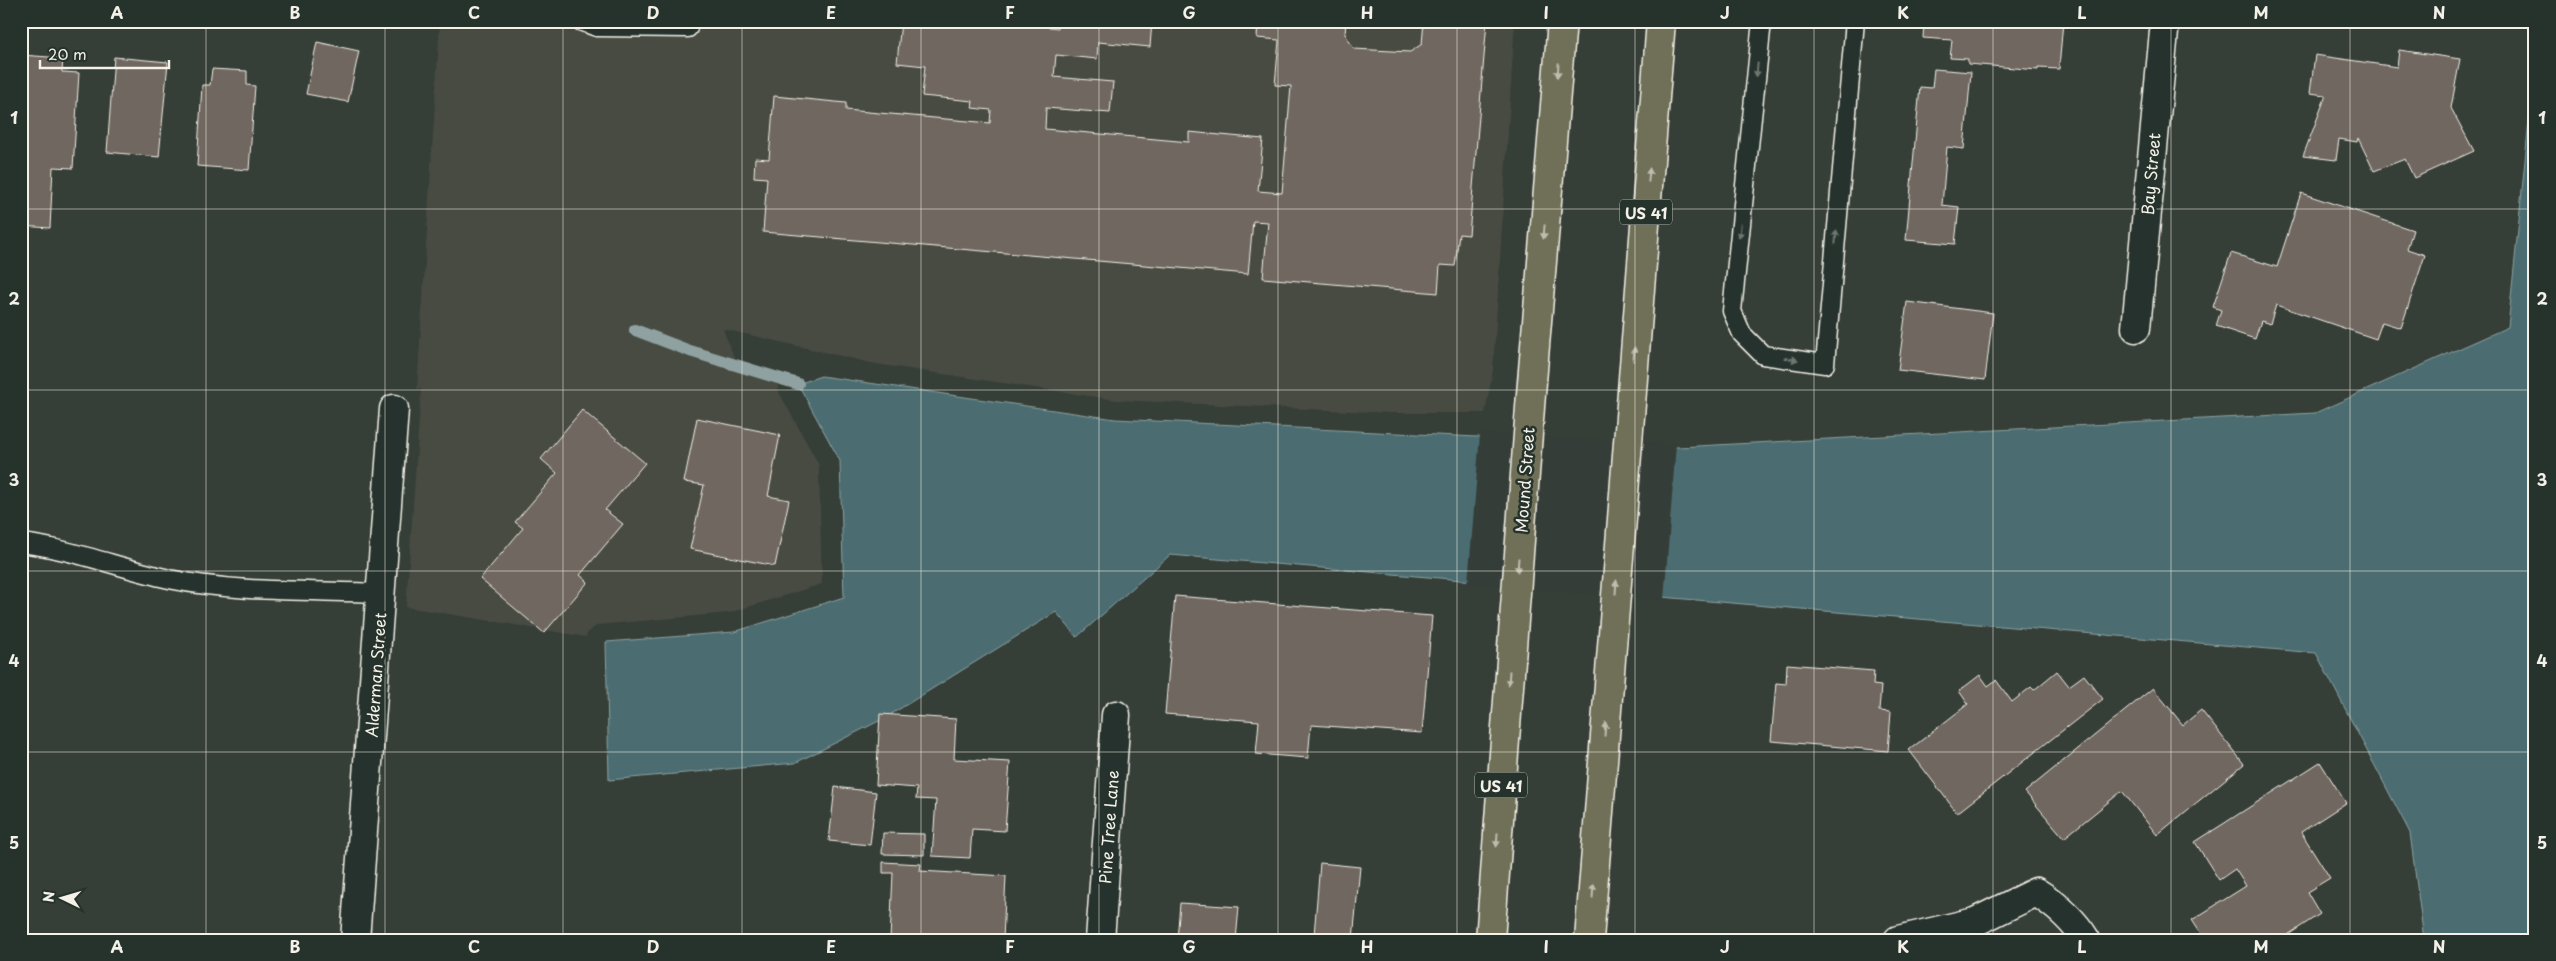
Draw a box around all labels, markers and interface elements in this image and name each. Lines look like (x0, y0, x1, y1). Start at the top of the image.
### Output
text: A (111, 0, 124, 24)
text: B (290, 0, 301, 24)
text: C (468, 0, 480, 24)
text: D (647, 0, 659, 24)
text: E (826, 0, 836, 24)
text: F (1005, 0, 1015, 24)
text: G (1182, 0, 1196, 24)
text: H (1361, 0, 1373, 24)
text: I (1543, 0, 1549, 24)
text: J (1720, 0, 1730, 24)
text: K (1897, 0, 1909, 24)
text: L (2077, 0, 2087, 24)
text: M (2253, 0, 2269, 24)
text: N (2433, 0, 2445, 24)
scale bar (40, 38, 169, 70)
text: 20 m (48, 42, 87, 65)
one-way arrow (1553, 62, 1561, 78)
one-way arrow (1753, 62, 1761, 78)
text: 1 (10, 105, 18, 129)
text: 1 (2538, 105, 2546, 129)
street label: Bay Street (2134, 131, 2166, 216)
one-way arrow (1645, 166, 1653, 182)
road number: US 41 (1620, 200, 1672, 224)
one-way arrow (1540, 224, 1548, 240)
one-way arrow (1736, 224, 1744, 240)
one-way arrow (1833, 228, 1841, 244)
text: 2 (8, 286, 20, 310)
text: 2 (2536, 286, 2548, 310)
one-way arrow (1631, 346, 1639, 362)
one-way arrow (1783, 355, 1799, 363)
street label: Mound Street (1508, 426, 1540, 534)
text: 3 (9, 467, 19, 491)
text: 3 (2537, 467, 2547, 491)
one-way arrow (1514, 557, 1522, 573)
one-way arrow (1612, 579, 1620, 595)
street label: Alderman Street (359, 612, 391, 738)
text: 4 (9, 648, 20, 672)
text: 4 (2537, 648, 2548, 672)
one-way arrow (1505, 671, 1513, 687)
one-way arrow (1602, 721, 1610, 737)
street label: Pine Tree Lane (1092, 769, 1124, 885)
road number: US 41 (1475, 772, 1527, 798)
text: 5 (9, 830, 19, 854)
text: 5 (2537, 830, 2547, 854)
one-way arrow (1493, 833, 1501, 849)
north arrow (38, 874, 88, 924)
one-way arrow (1589, 883, 1597, 899)
text: N (38, 890, 59, 903)
text: A (111, 934, 124, 958)
text: B (290, 934, 301, 958)
text: C (468, 934, 480, 958)
text: D (647, 934, 659, 958)
text: E (826, 934, 836, 958)
text: F (1005, 934, 1015, 958)
text: G (1182, 934, 1196, 958)
text: H (1361, 934, 1373, 958)
text: I (1543, 934, 1549, 958)
text: J (1720, 934, 1730, 958)
text: K (1897, 934, 1909, 958)
text: L (2077, 934, 2087, 958)
text: M (2253, 934, 2269, 958)
text: N (2433, 934, 2445, 958)

